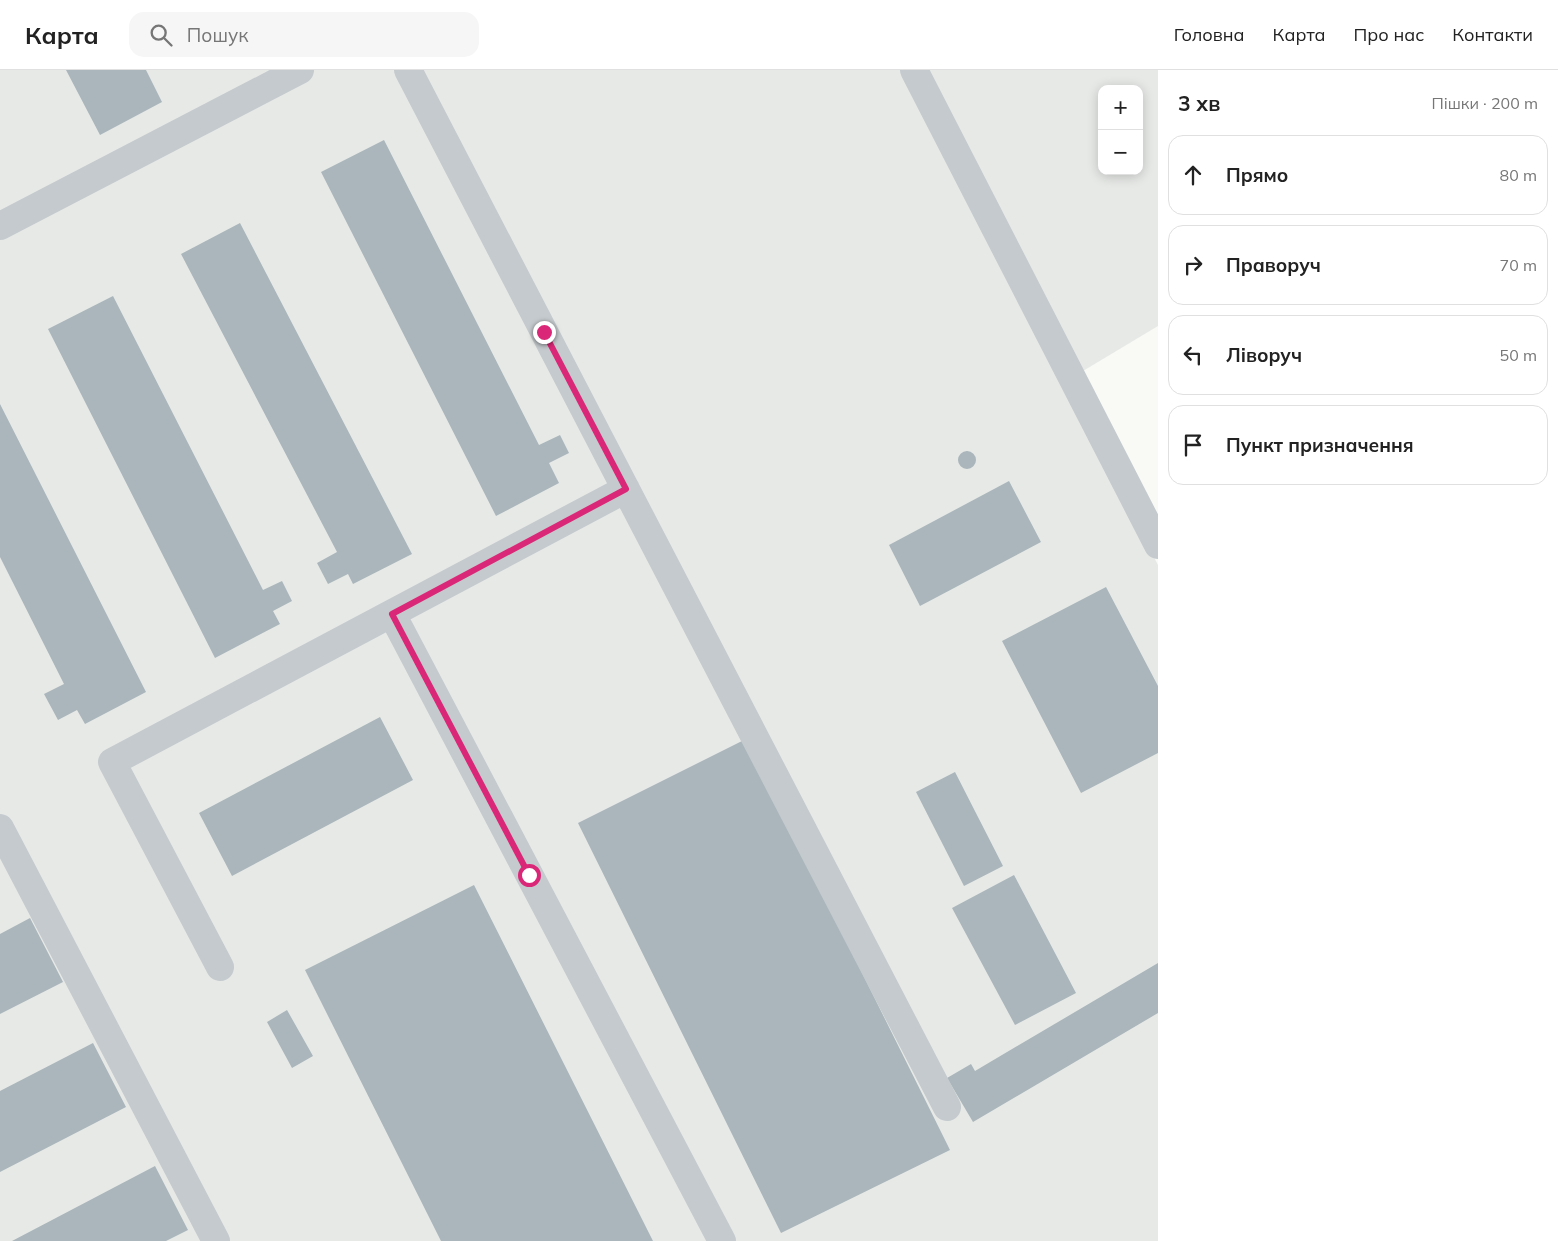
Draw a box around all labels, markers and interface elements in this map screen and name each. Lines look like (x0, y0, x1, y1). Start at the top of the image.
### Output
search box (129, 12, 479, 57)
text: Карта (25, 20, 99, 50)
icon: search (147, 21, 175, 49)
text: Пошук (187, 23, 248, 47)
text: Головна (1174, 23, 1245, 46)
text: Карта (1273, 23, 1326, 46)
text: Про нас (1354, 23, 1424, 46)
text: Контакти (1452, 23, 1533, 46)
map controls (1098, 85, 1143, 175)
button: + (1098, 85, 1143, 130)
text: 3 хв (1178, 90, 1220, 116)
text: Пішки · 200 m (1432, 93, 1538, 113)
button: − (1098, 130, 1143, 175)
icon: ahead (1179, 161, 1207, 189)
text: Прямо (1226, 163, 1288, 187)
text: 80 m (1500, 165, 1537, 185)
icon: right (1179, 251, 1207, 279)
text: Праворуч (1226, 253, 1321, 277)
text: 70 m (1500, 255, 1537, 275)
route end (533, 321, 556, 344)
icon: left (1179, 341, 1207, 369)
text: Ліворуч (1226, 343, 1302, 367)
text: 50 m (1500, 345, 1537, 365)
icon: arrive (1179, 431, 1207, 459)
text: Пункт призначення (1226, 433, 1414, 457)
route start (518, 864, 541, 887)

